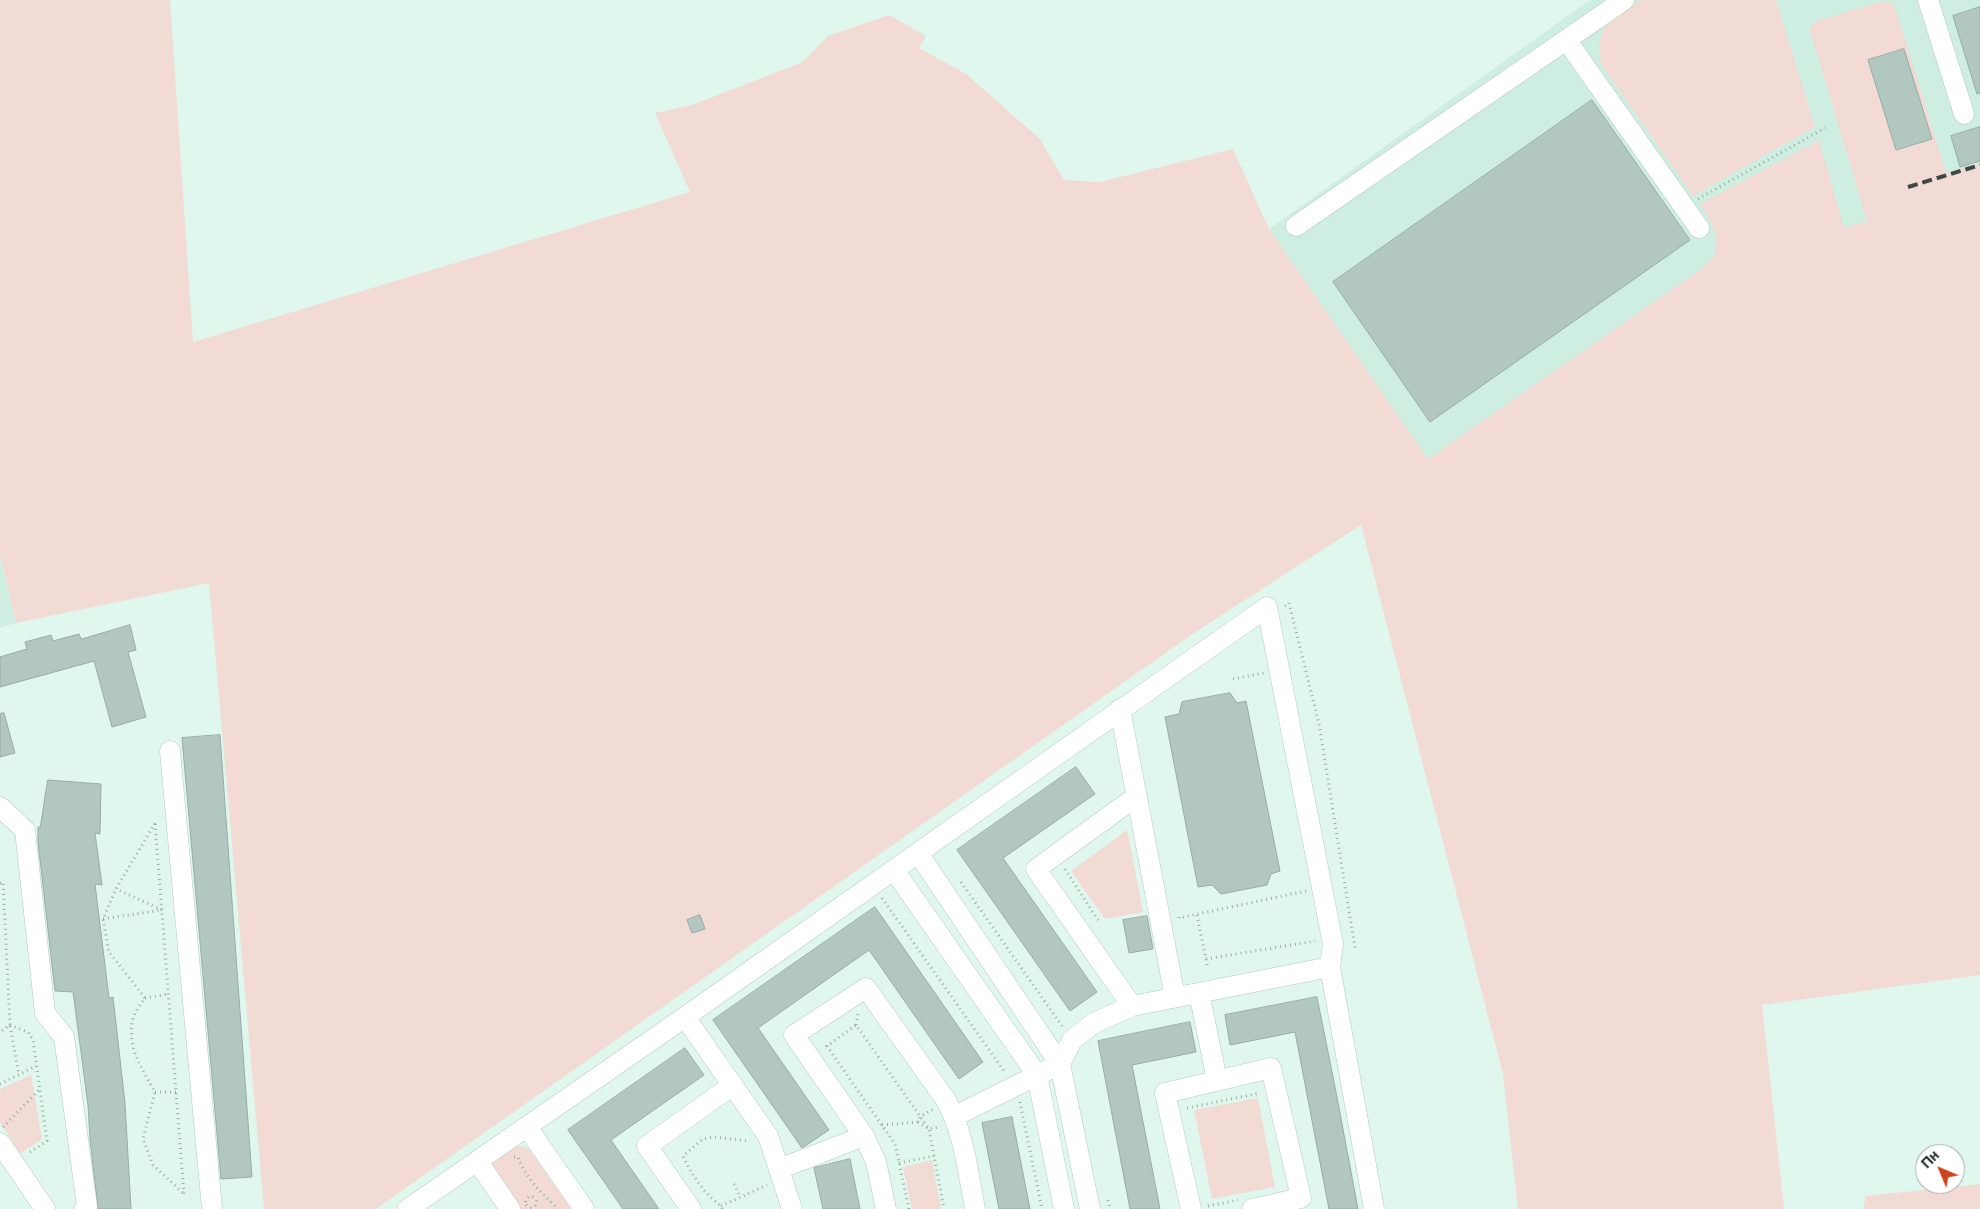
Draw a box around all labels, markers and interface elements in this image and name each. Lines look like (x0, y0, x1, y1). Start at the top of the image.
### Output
north arrow (1915, 1144, 1965, 1194)
text: Пн (1917, 1146, 1943, 1172)

